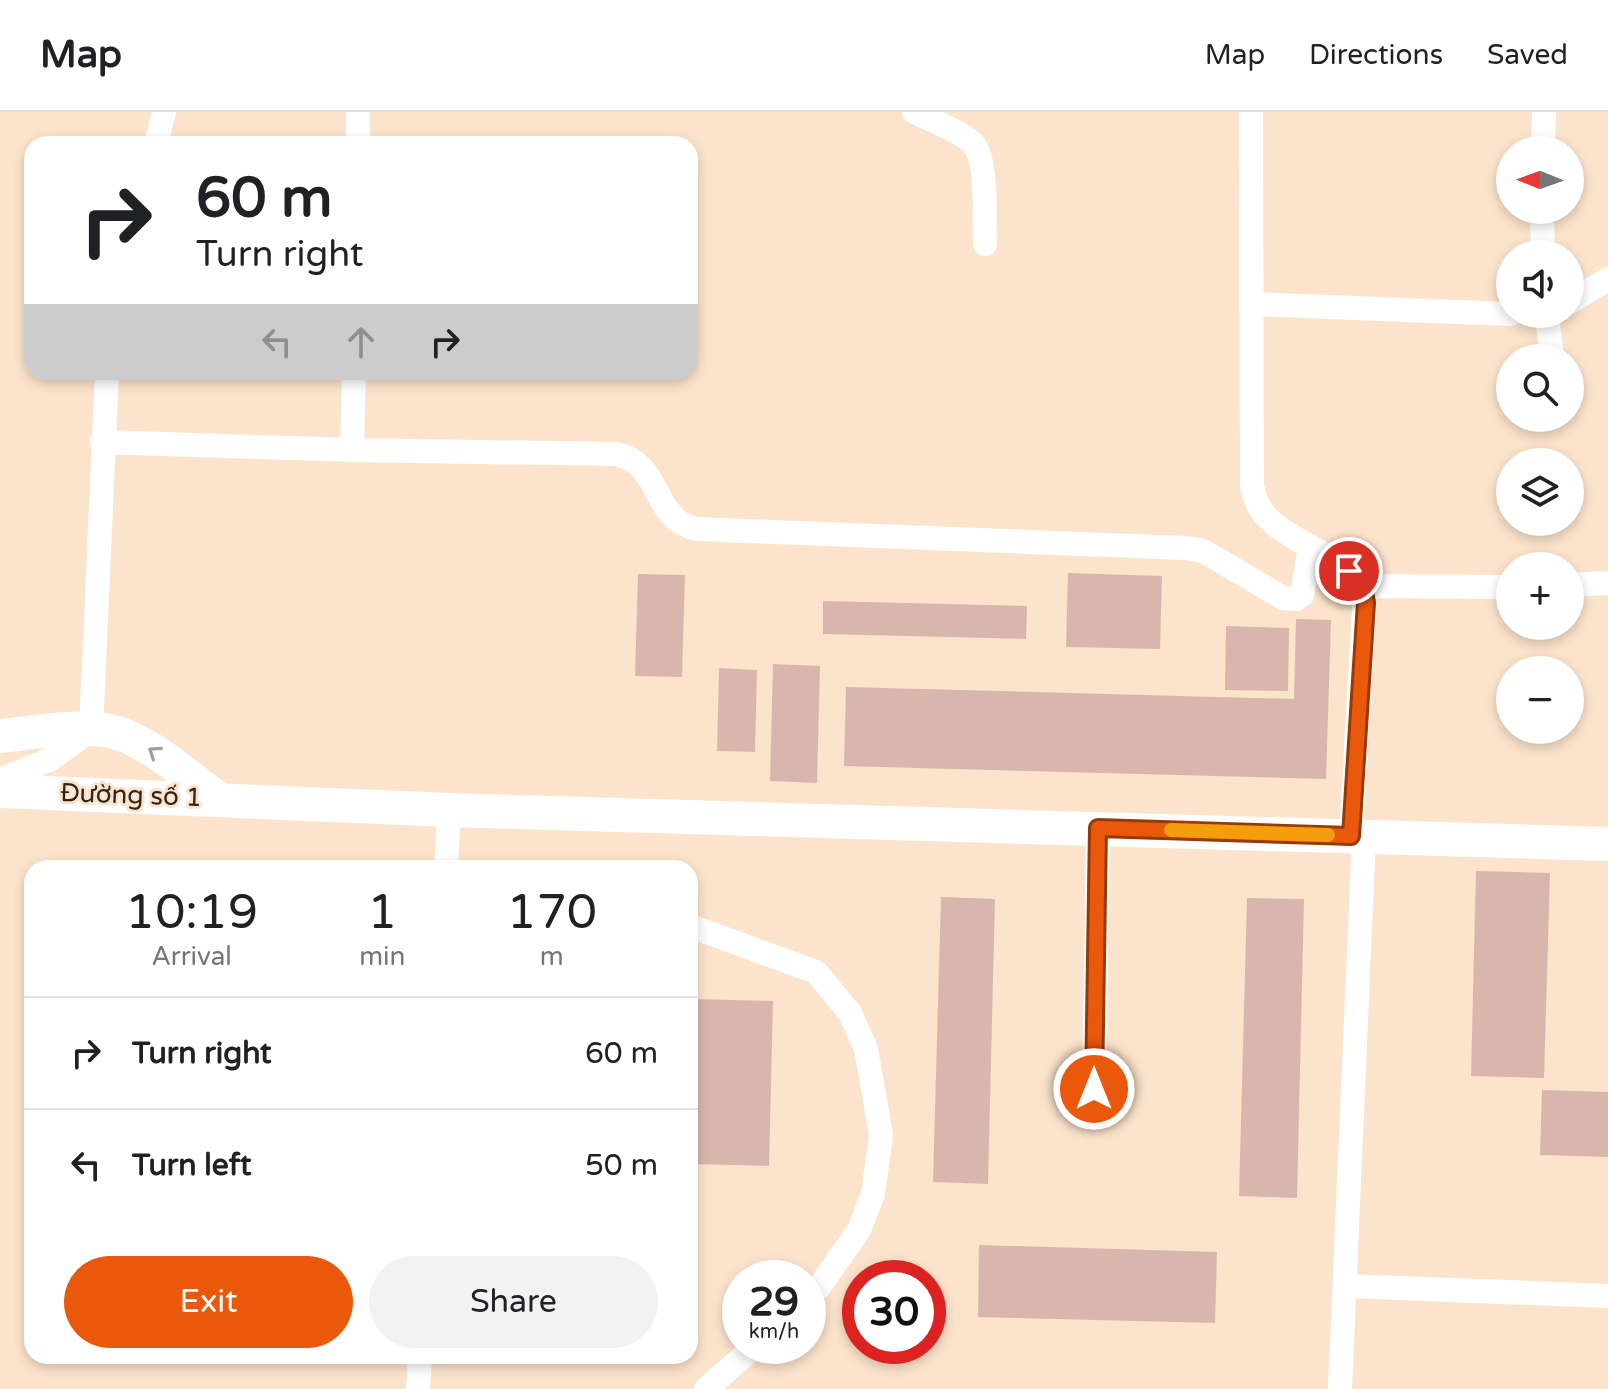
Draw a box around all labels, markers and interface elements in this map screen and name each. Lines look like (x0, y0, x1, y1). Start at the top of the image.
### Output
text: Map (40, 32, 122, 78)
text: Map (1205, 38, 1265, 72)
text: Directions (1309, 38, 1443, 72)
text: Saved (1487, 38, 1568, 72)
north arrow (1496, 136, 1584, 224)
map controls (1496, 136, 1584, 744)
text: 60 m (196, 165, 332, 232)
icon: right (64, 168, 168, 272)
text: Turn right (196, 233, 363, 276)
button: sound (1496, 240, 1584, 328)
icon: left (255, 320, 299, 364)
icon: ahead (339, 320, 383, 364)
icon: right (423, 320, 467, 364)
button: search (1496, 344, 1584, 432)
button: layers (1496, 448, 1584, 536)
pin (1315, 537, 1383, 605)
icon: arrive (1327, 549, 1371, 593)
button: + (1496, 552, 1584, 640)
button: − (1496, 656, 1584, 744)
one-way arrow (148, 747, 163, 762)
street label: Đường số 1 (60, 777, 202, 813)
text: 10:19 (125, 884, 258, 942)
text: 1 (367, 884, 397, 942)
text: 170 (506, 884, 597, 942)
text: Arrival (151, 941, 232, 972)
text: min (359, 941, 405, 972)
text: m (540, 941, 564, 972)
icon: right (64, 1031, 108, 1075)
text: Turn right (132, 1035, 272, 1072)
text: 60 m (585, 1035, 658, 1072)
position arrow (1052, 1047, 1136, 1131)
icon: left (64, 1143, 108, 1187)
text: Turn left (132, 1147, 251, 1184)
text: 50 m (585, 1147, 658, 1184)
button: Exit (64, 1256, 353, 1348)
button: Share (369, 1256, 658, 1348)
speed limit sign: 30 (842, 1260, 946, 1364)
text: 29 (749, 1278, 799, 1326)
text: km/h (749, 1320, 799, 1344)

